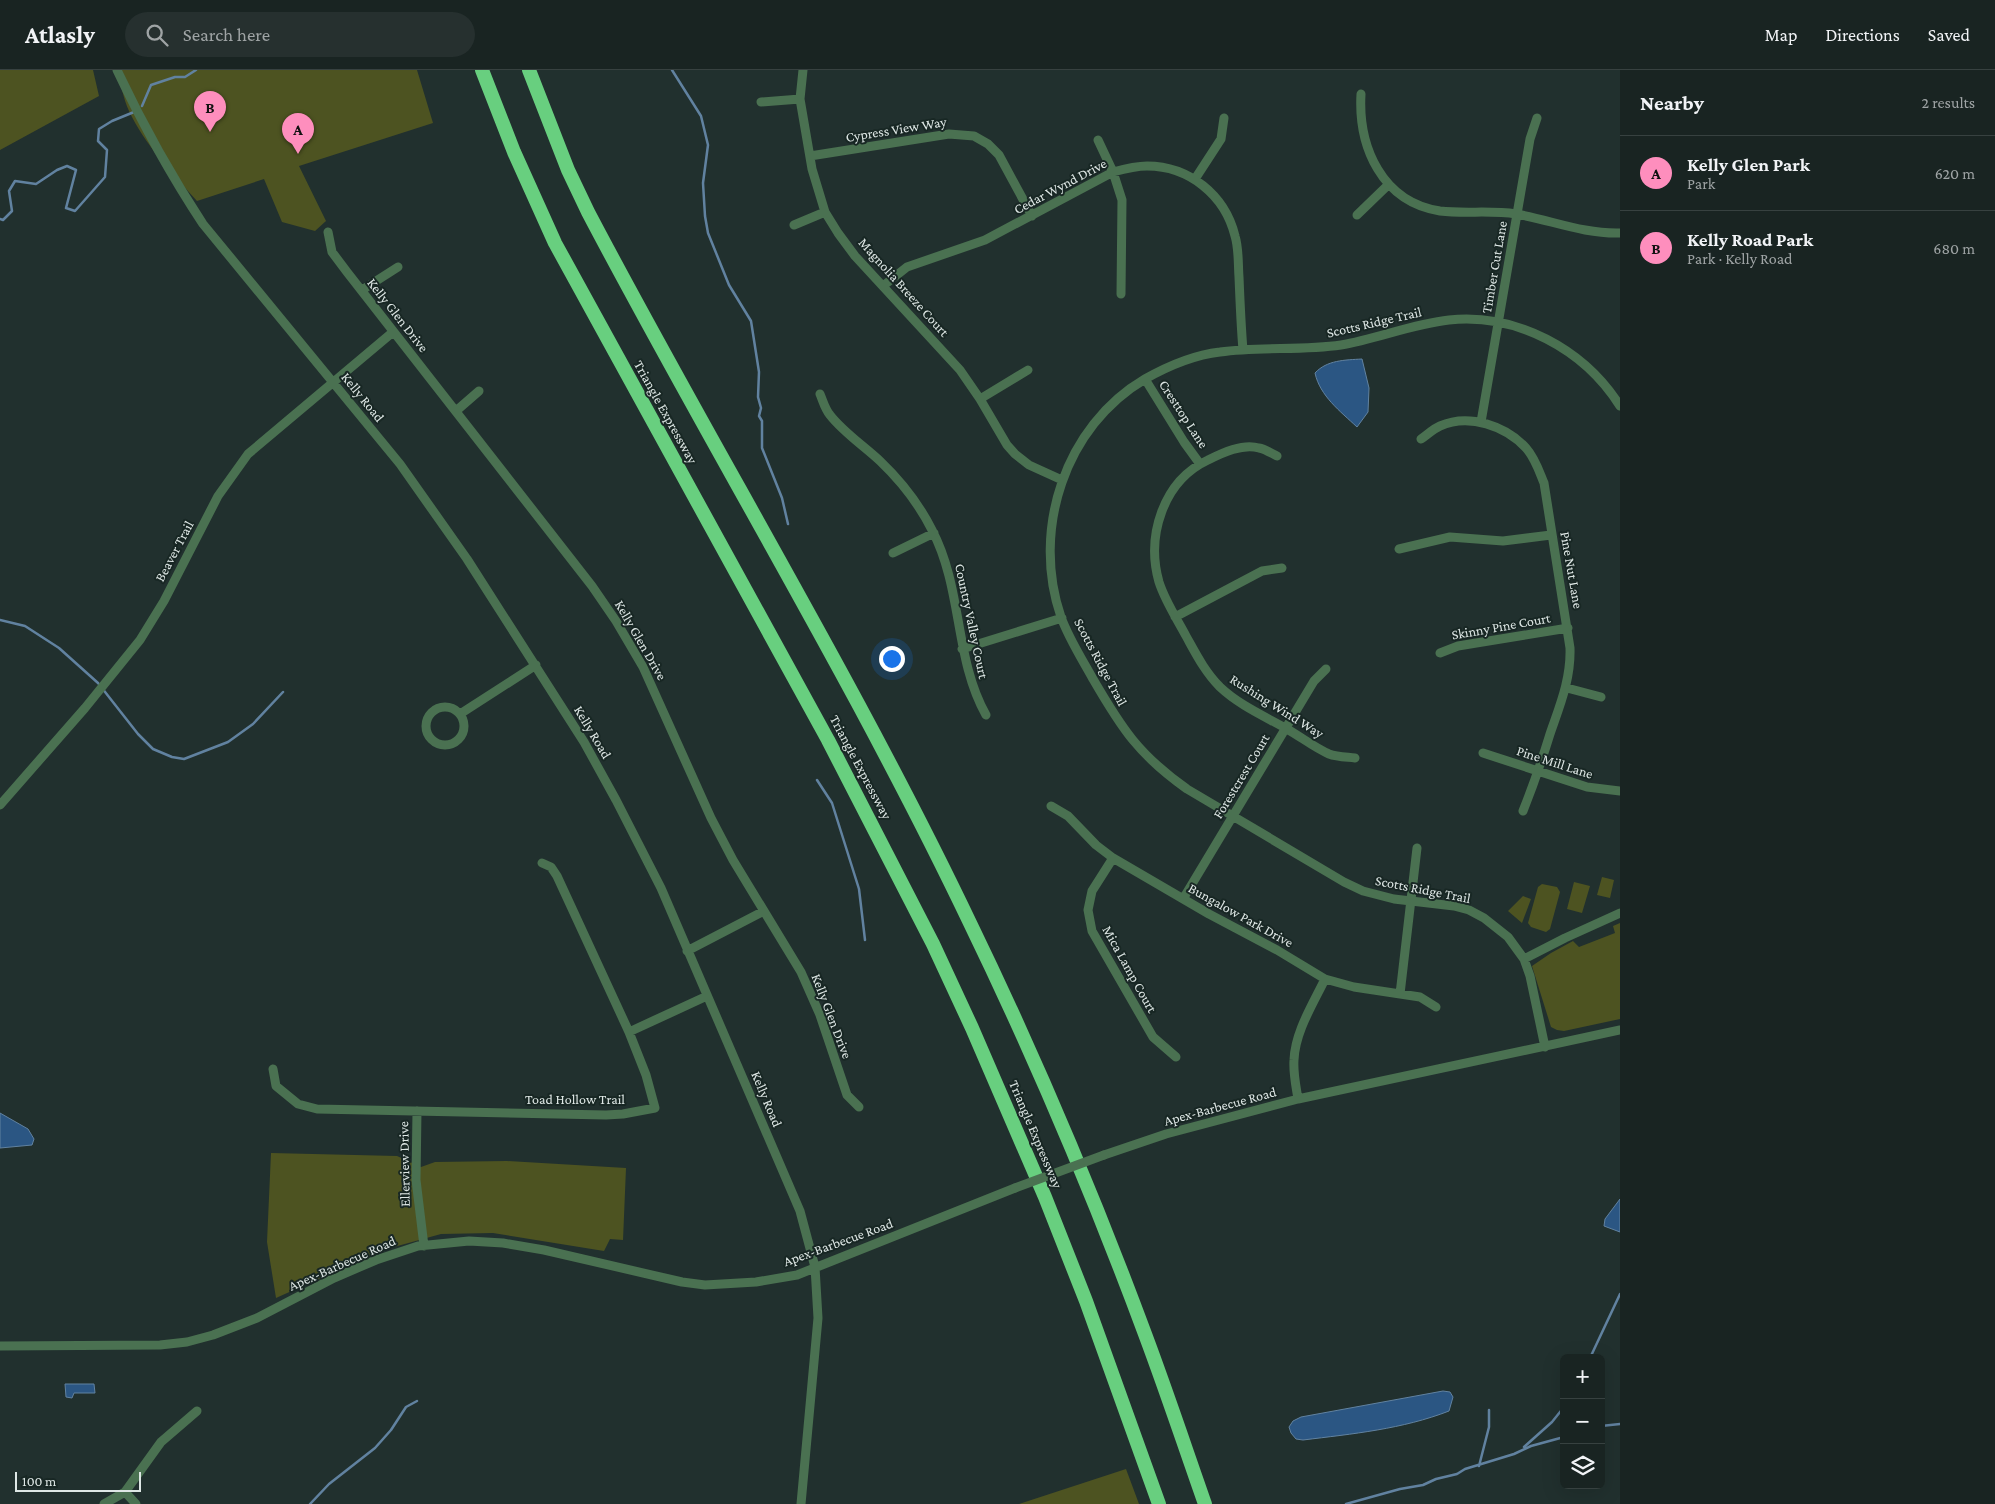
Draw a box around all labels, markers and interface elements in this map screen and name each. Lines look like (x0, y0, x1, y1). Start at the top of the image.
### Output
search box (125, 12, 475, 57)
text: Atlasly (25, 21, 95, 48)
icon: search (143, 21, 171, 49)
text: Search here (183, 24, 270, 45)
text: Map (1765, 25, 1797, 45)
text: Directions (1825, 25, 1900, 45)
text: Saved (1928, 25, 1970, 45)
pin: B (194, 91, 226, 132)
text: Nearby (1640, 91, 1704, 115)
text: 2 results (1922, 94, 1975, 111)
pin: A (282, 113, 314, 154)
street label: Cypress View Way (844, 113, 948, 145)
text: Kelly Glen Park (1687, 154, 1810, 175)
street label: Cedar Wynd Drive (1011, 155, 1109, 217)
text: A (1651, 165, 1661, 182)
text: 620 m (1935, 165, 1975, 182)
text: Park (1687, 175, 1715, 192)
street label: Timber Cut Lane (1478, 220, 1510, 314)
text: Kelly Road Park (1687, 229, 1813, 250)
street label: Magnolia Breeze Court (855, 234, 953, 340)
text: B (1651, 240, 1661, 257)
text: 680 m (1933, 240, 1975, 257)
text: Park · Kelly Road (1687, 250, 1793, 267)
street label: Kelly Glen Drive (364, 275, 432, 355)
street label: Scotts Ridge Trail (1325, 303, 1423, 341)
street label: Triangle Expressway (631, 358, 701, 467)
street label: Kelly Road (338, 369, 388, 425)
street label: Cresttop Lane (1156, 377, 1212, 451)
street label: Beaver Trail (151, 518, 197, 584)
street label: Pine Nut Lane (1557, 530, 1587, 610)
street label: Country Valley Court (952, 562, 992, 680)
street label: Kelly Glen Drive (612, 597, 670, 683)
street label: Skinny Pine Court (1450, 609, 1552, 643)
street label: Scotts Ridge Trail (1071, 615, 1131, 709)
your location (879, 646, 905, 672)
street label: Rushing Wind Way (1227, 671, 1327, 742)
street label: Kelly Road (571, 703, 615, 762)
street label: Triangle Expressway (827, 712, 895, 822)
street label: Forestcrest Court (1209, 730, 1273, 821)
street label: Pine Mill Lane (1515, 742, 1595, 782)
street label: Scotts Ridge Trail (1374, 872, 1472, 906)
street label: Bungalow Park Drive (1186, 880, 1296, 950)
street label: Mica Lamp Court (1099, 923, 1161, 1016)
street label: Kelly Glen Drive (808, 971, 856, 1061)
street label: Kelly Road (748, 1069, 786, 1130)
street label: Triangle Expressway (1006, 1078, 1066, 1191)
street label: Apex-Barbecue Road (1162, 1083, 1279, 1129)
street label: Toad Hollow Trail (525, 1091, 625, 1107)
street label: Ellerview Drive (395, 1121, 413, 1207)
street label: Apex-Barbecue Road (781, 1214, 896, 1269)
street label: Apex-Barbecue Road (286, 1232, 399, 1294)
map controls (1560, 1354, 1605, 1489)
button: + (1560, 1354, 1605, 1399)
button: − (1560, 1399, 1605, 1444)
button: layers (1560, 1444, 1605, 1489)
scale bar (15, 1469, 141, 1492)
text: 100 m (22, 1473, 56, 1489)

